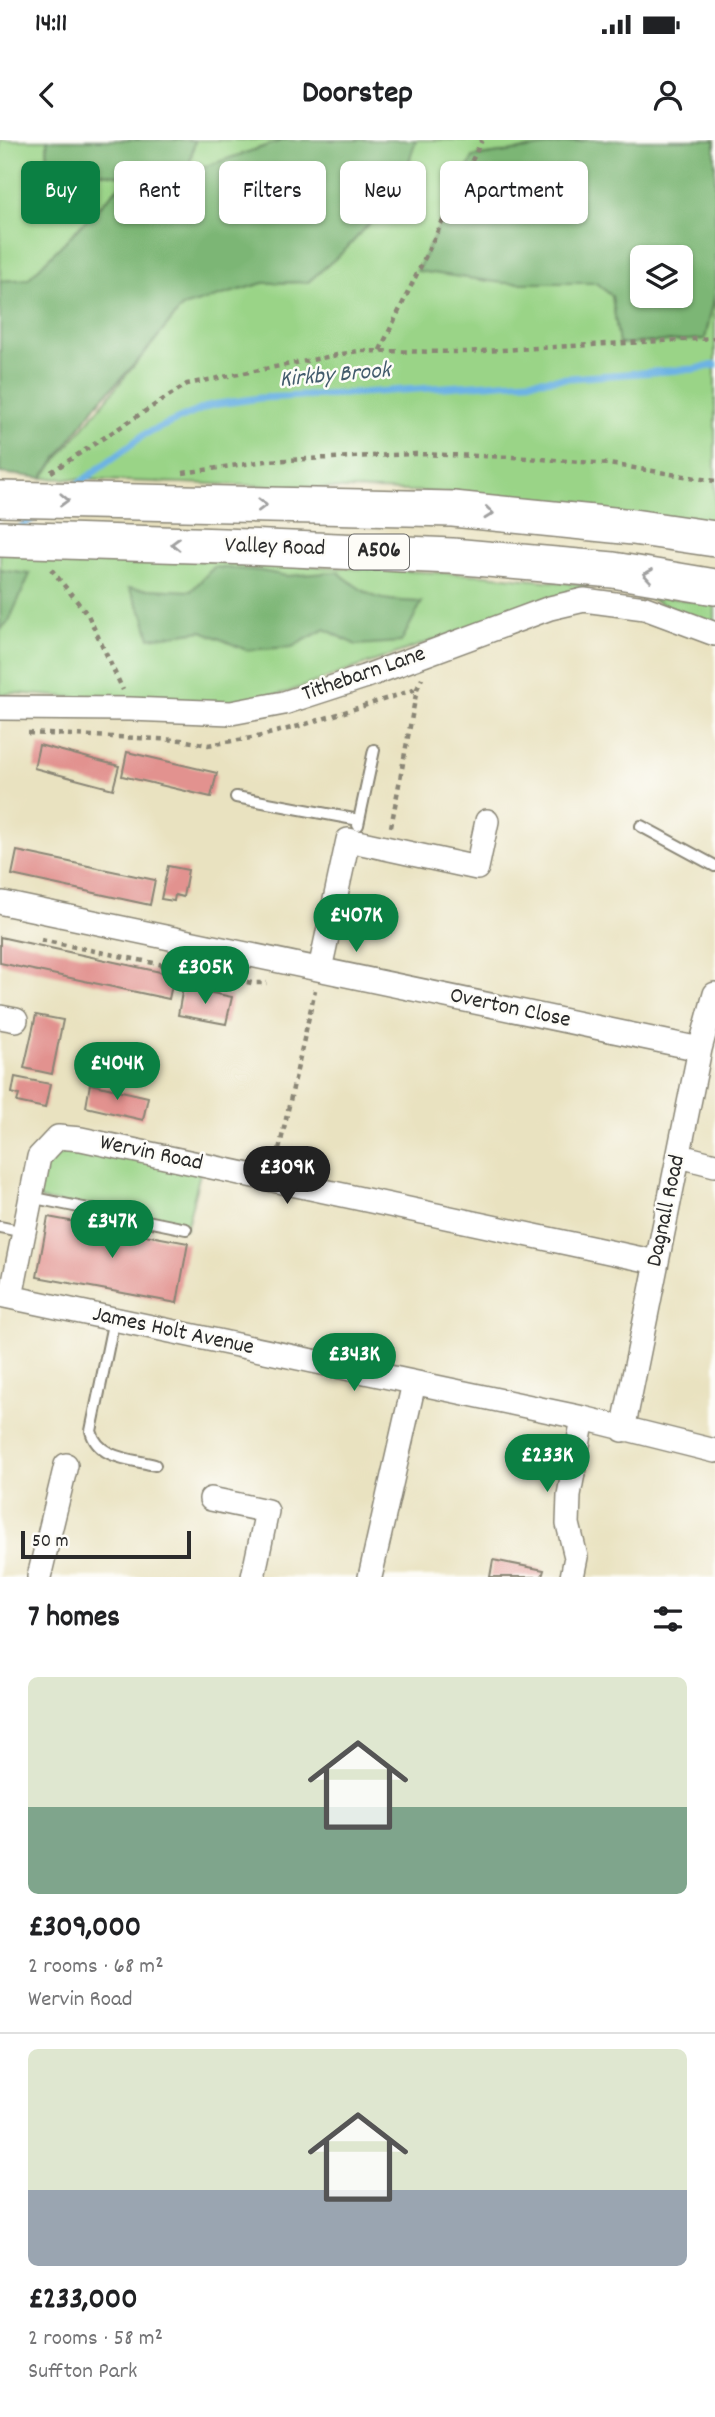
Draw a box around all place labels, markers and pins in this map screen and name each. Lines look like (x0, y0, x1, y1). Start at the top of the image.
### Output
pin: £407K (307, 894, 405, 954)
pin: £305K (156, 946, 254, 1006)
pin: £404K (68, 1042, 166, 1102)
pin: £309K (238, 1146, 336, 1206)
pin: £347K (63, 1200, 161, 1260)
pin: £343K (305, 1334, 403, 1393)
pin: £233K (498, 1434, 596, 1494)

